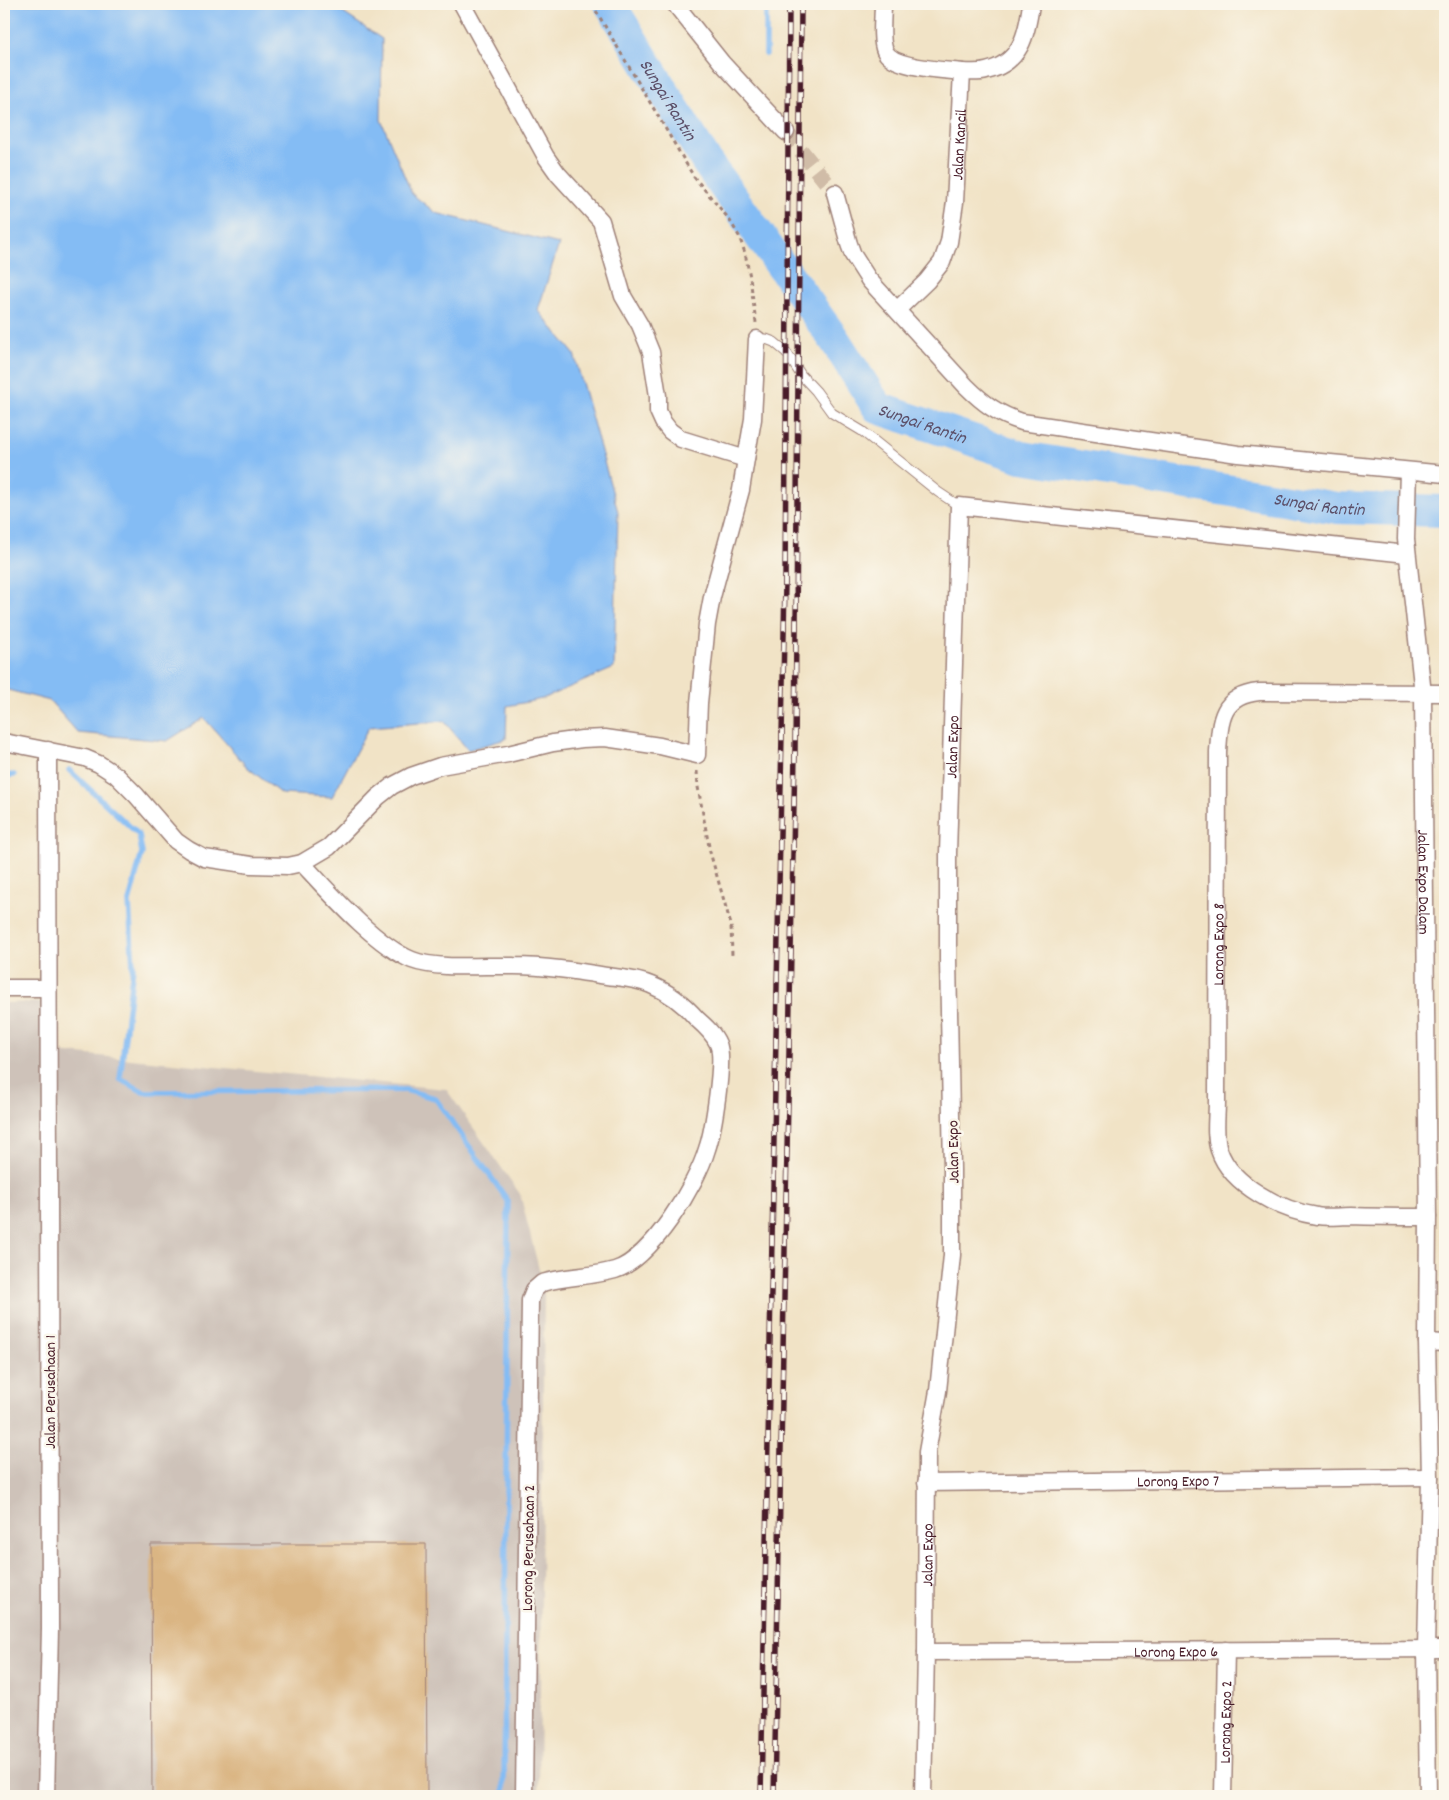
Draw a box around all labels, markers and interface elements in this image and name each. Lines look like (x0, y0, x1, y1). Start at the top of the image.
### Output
water label: Sungai Rantin (632, 55, 701, 147)
street label: Jalan Kancil (947, 108, 974, 181)
water label: Sungai Rantin (874, 399, 970, 452)
water label: Sungai Rantin (1271, 488, 1365, 524)
street label: Jalan Expo (941, 715, 966, 779)
street label: Jalan Expo Dalam (1410, 829, 1434, 935)
street label: Lorong Expo 8 (1208, 903, 1232, 986)
street label: Jalan Expo (942, 1120, 967, 1184)
street label: Jalan Perusahaan 1 (40, 1335, 63, 1449)
street label: Lorong Expo 7 (1137, 1471, 1219, 1494)
street label: Lorong Perusahaan 2 (517, 1485, 542, 1612)
street label: Jalan Expo (917, 1523, 941, 1587)
street label: Lorong Expo 6 (1134, 1641, 1218, 1665)
street label: Lorong Expo 2 (1215, 1680, 1239, 1764)

